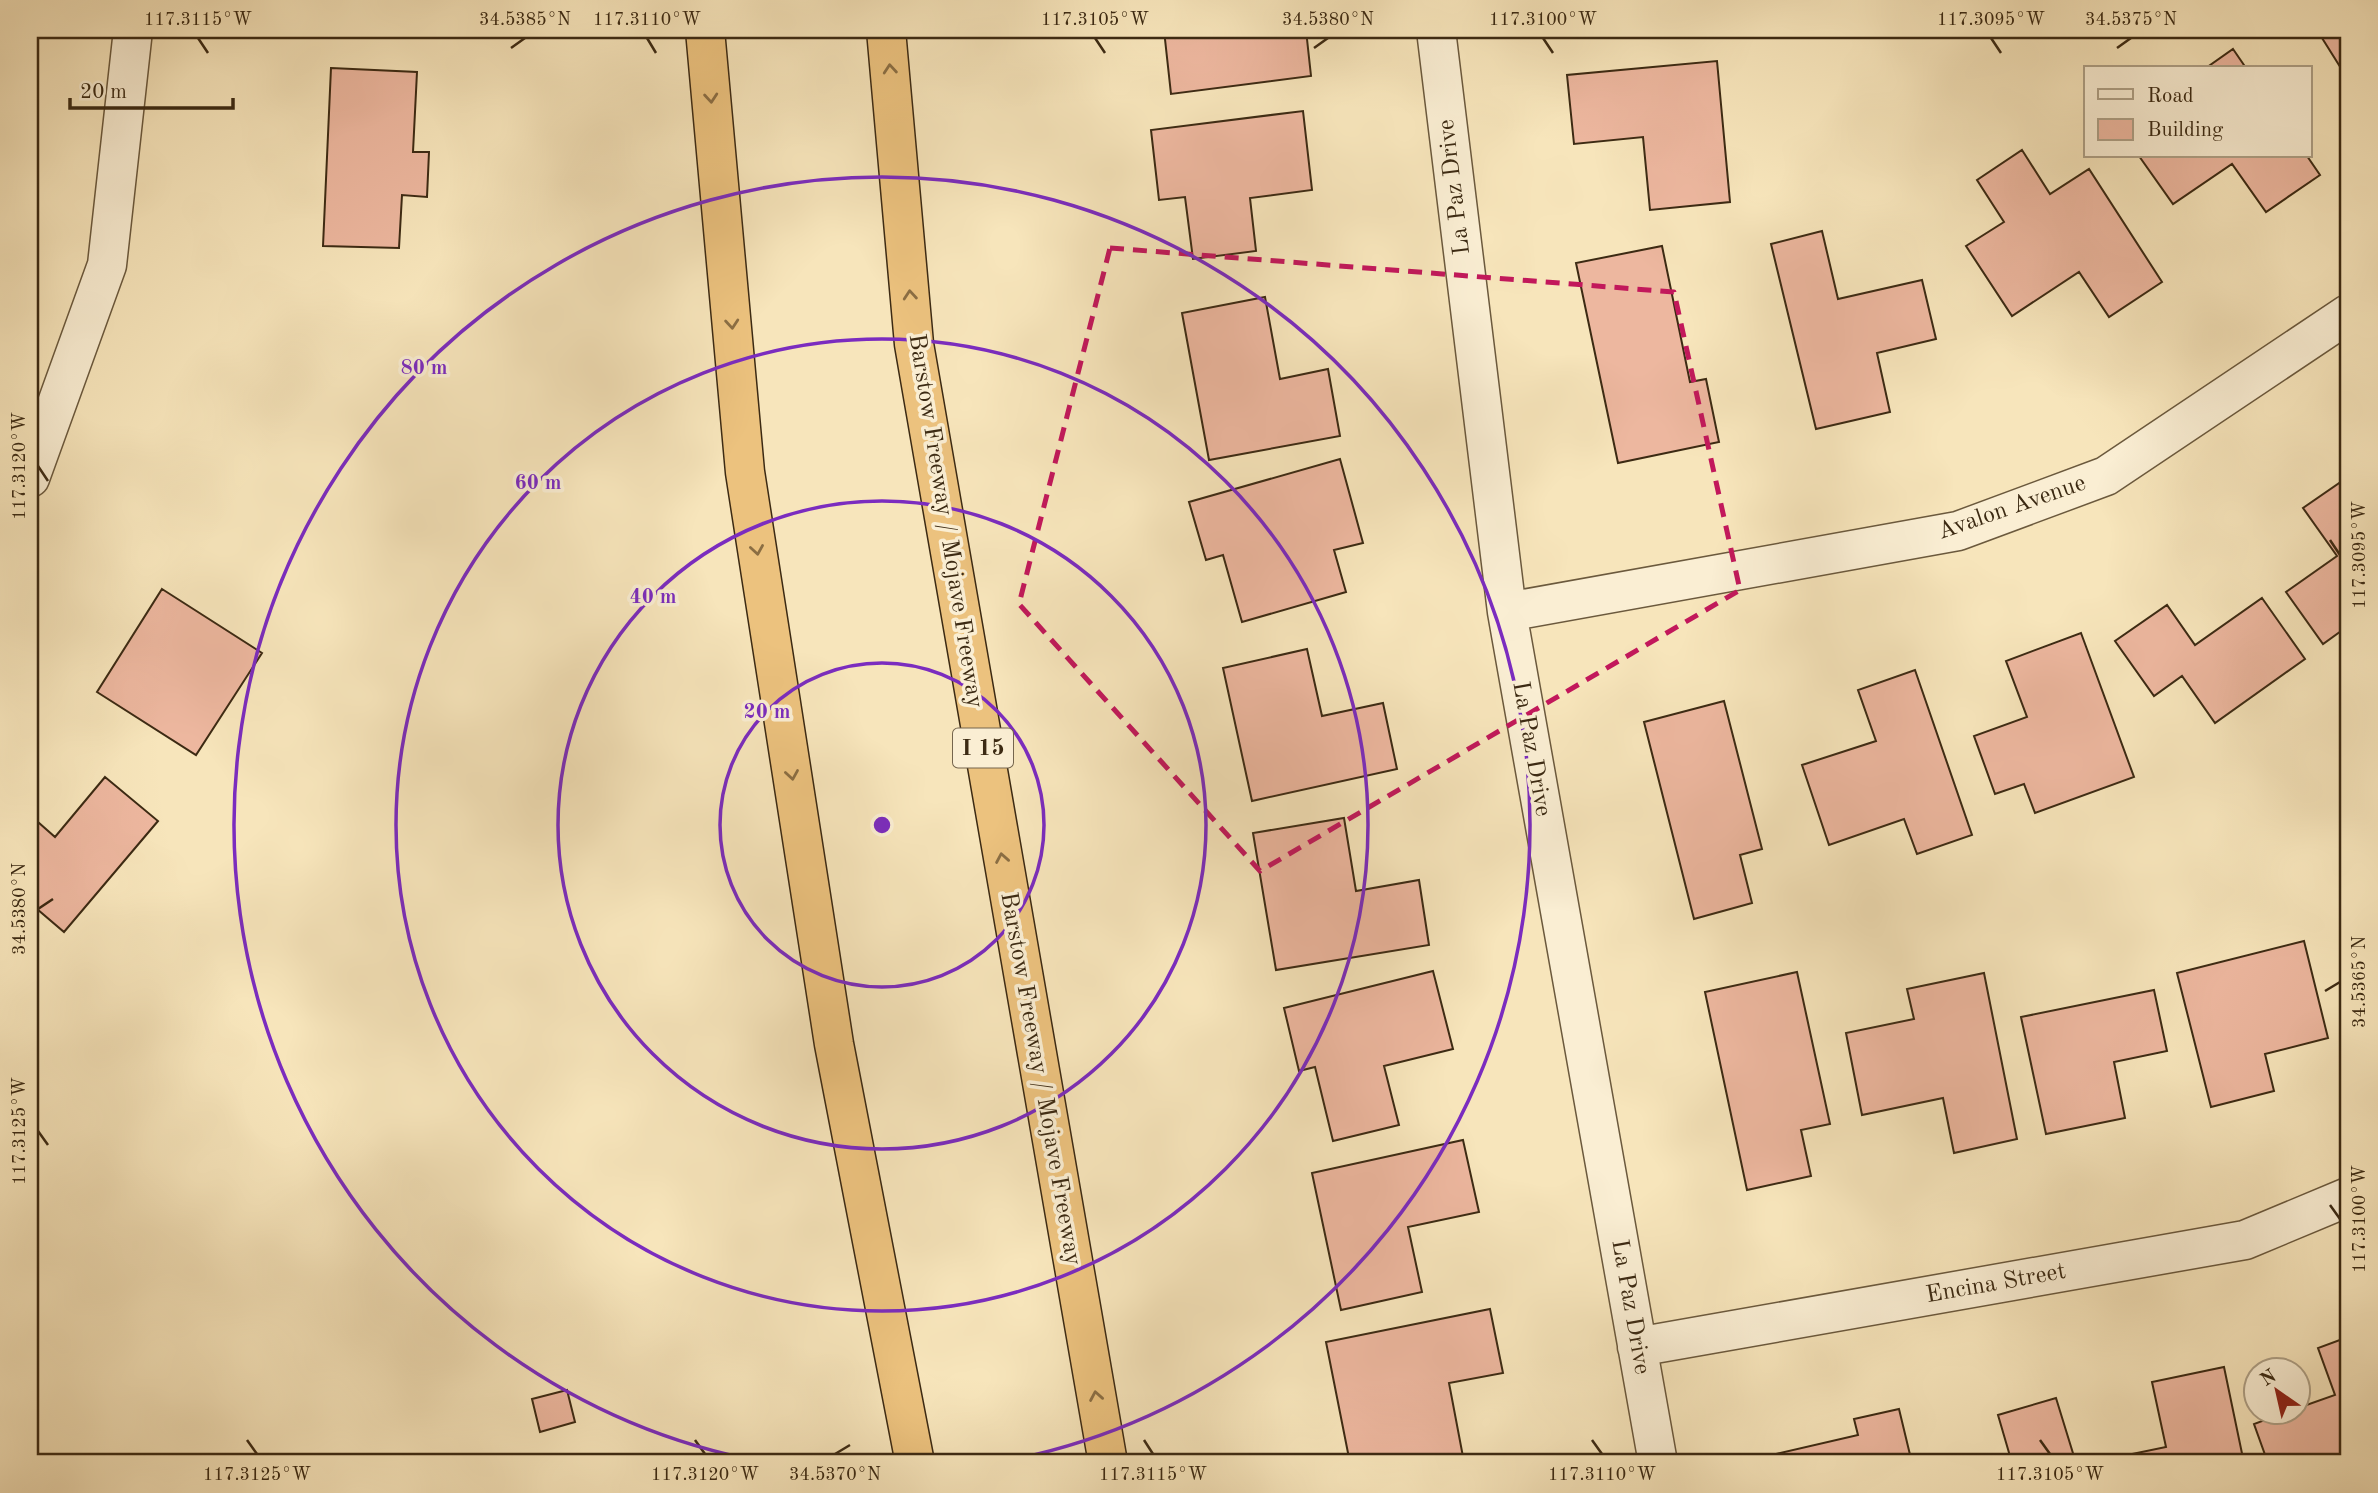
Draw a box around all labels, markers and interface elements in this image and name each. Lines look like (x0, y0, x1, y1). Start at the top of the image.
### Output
text: 117.3115°W (144, 11, 252, 29)
text: 34.5385°N (479, 11, 571, 29)
text: 117.3110°W (593, 11, 701, 29)
text: 117.3105°W (1041, 11, 1149, 29)
text: 34.5380°N (1282, 11, 1374, 29)
text: 117.3100°W (1489, 11, 1597, 29)
text: 117.3095°W (1937, 11, 2045, 29)
text: 34.5375°N (2085, 11, 2177, 29)
one-way arrow (883, 63, 898, 74)
scale bar (70, 66, 233, 110)
legend (2084, 66, 2312, 158)
text: 20 m (80, 82, 127, 103)
text: Road (2147, 86, 2194, 107)
one-way arrow (703, 93, 718, 104)
street label: La Paz Drive (1435, 118, 1475, 256)
text: Building (2147, 120, 2224, 141)
one-way arrow (903, 289, 918, 300)
one-way arrow (724, 319, 739, 330)
street label: Barstow Freeway / Mojave Freeway (904, 332, 987, 710)
text: 80 m (400, 358, 448, 379)
text: 117.3120°W (11, 412, 29, 520)
street label: Avalon Avenue (1935, 471, 2089, 545)
text: 60 m (514, 473, 562, 494)
text: 117.3095°W (2351, 501, 2369, 609)
one-way arrow (750, 544, 765, 556)
text: 40 m (629, 587, 677, 608)
street label: La Paz Drive (1507, 680, 1555, 818)
text: 20 m (743, 702, 791, 723)
road number: I 15 (953, 728, 1013, 768)
one-way arrow (785, 769, 800, 781)
centre of rings (870, 813, 894, 837)
one-way arrow (995, 852, 1010, 864)
text: 34.5380°N (11, 863, 29, 955)
street label: Barstow Freeway / Mojave Freeway (995, 890, 1085, 1268)
text: 34.5365°N (2351, 936, 2369, 1028)
text: 117.3125°W (11, 1077, 29, 1185)
text: 117.3100°W (2351, 1165, 2369, 1273)
street label: La Paz Drive (1606, 1238, 1654, 1376)
street label: Encina Street (1924, 1260, 2068, 1308)
north arrow (2242, 1356, 2312, 1426)
text: N (2258, 1367, 2281, 1391)
one-way arrow (1089, 1390, 1104, 1402)
text: 117.3125°W (203, 1466, 311, 1484)
text: 117.3120°W (651, 1466, 759, 1484)
text: 34.5370°N (789, 1466, 881, 1484)
text: 117.3115°W (1099, 1466, 1207, 1484)
text: 117.3110°W (1548, 1466, 1656, 1484)
text: 117.3105°W (1996, 1466, 2104, 1484)

